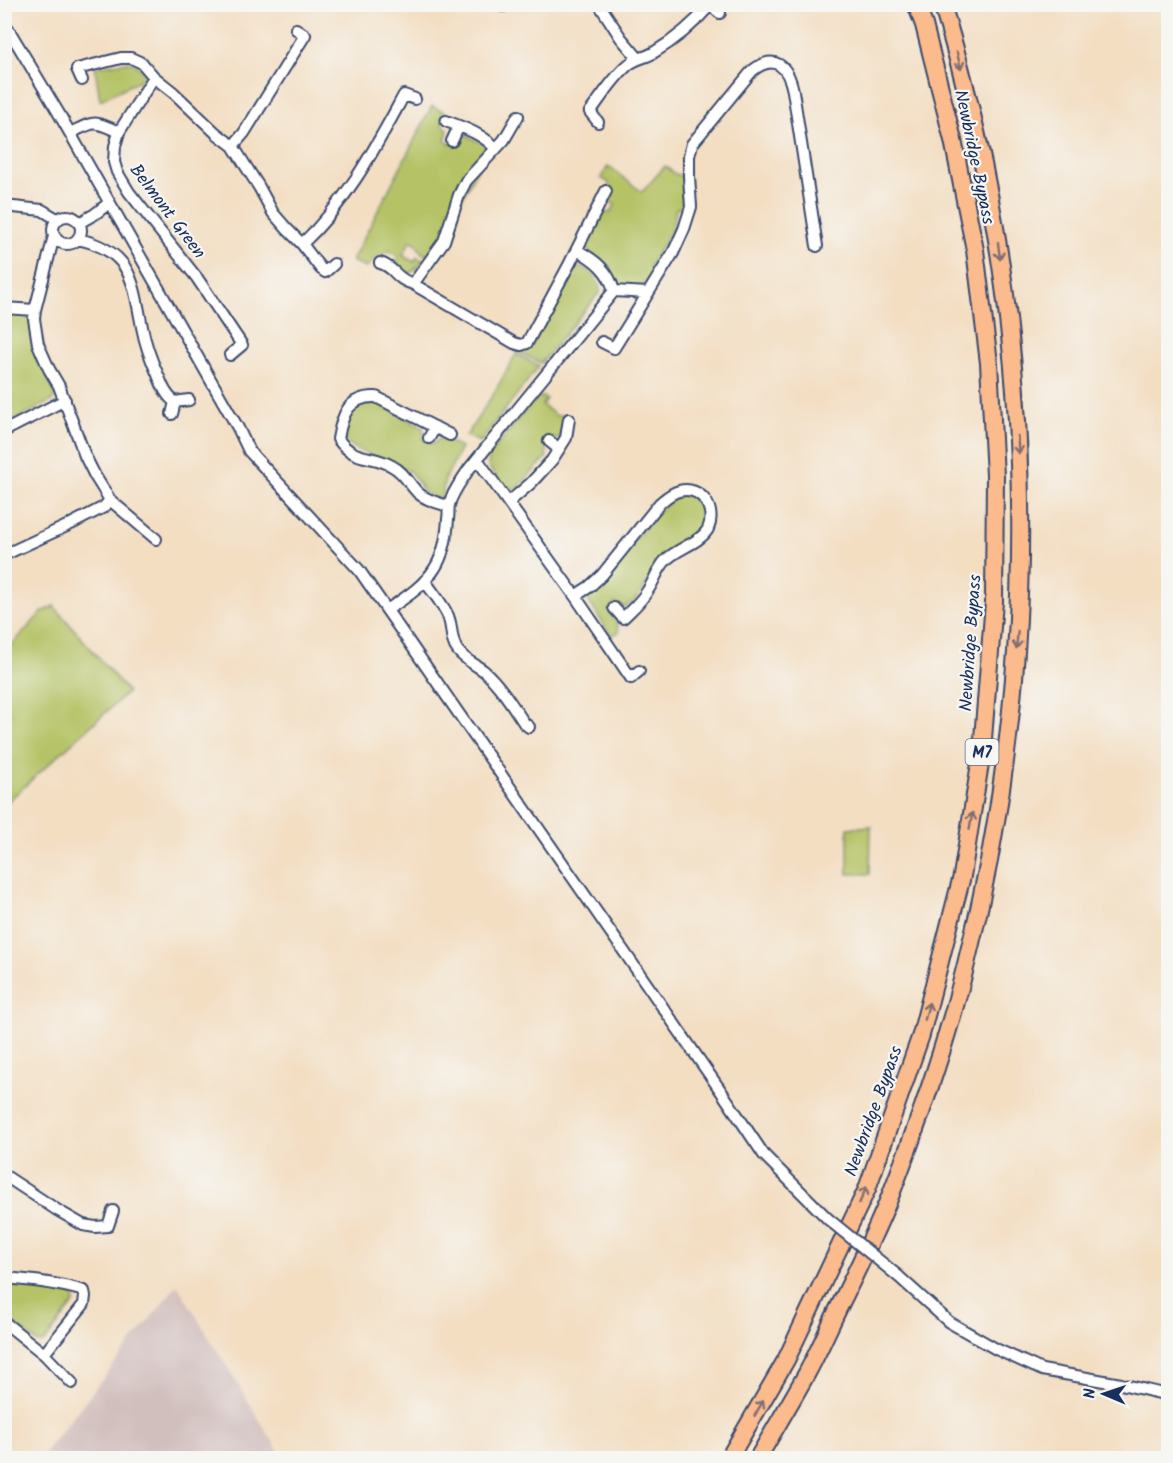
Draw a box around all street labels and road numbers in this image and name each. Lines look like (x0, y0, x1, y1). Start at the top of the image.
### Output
street label: Newbridge Bypass (945, 87, 1002, 228)
street label: Belmont Green (121, 158, 212, 266)
street label: Newbridge Bypass (952, 573, 991, 713)
road number: M7 (966, 739, 998, 765)
street label: Newbridge Bypass (837, 1042, 912, 1181)

